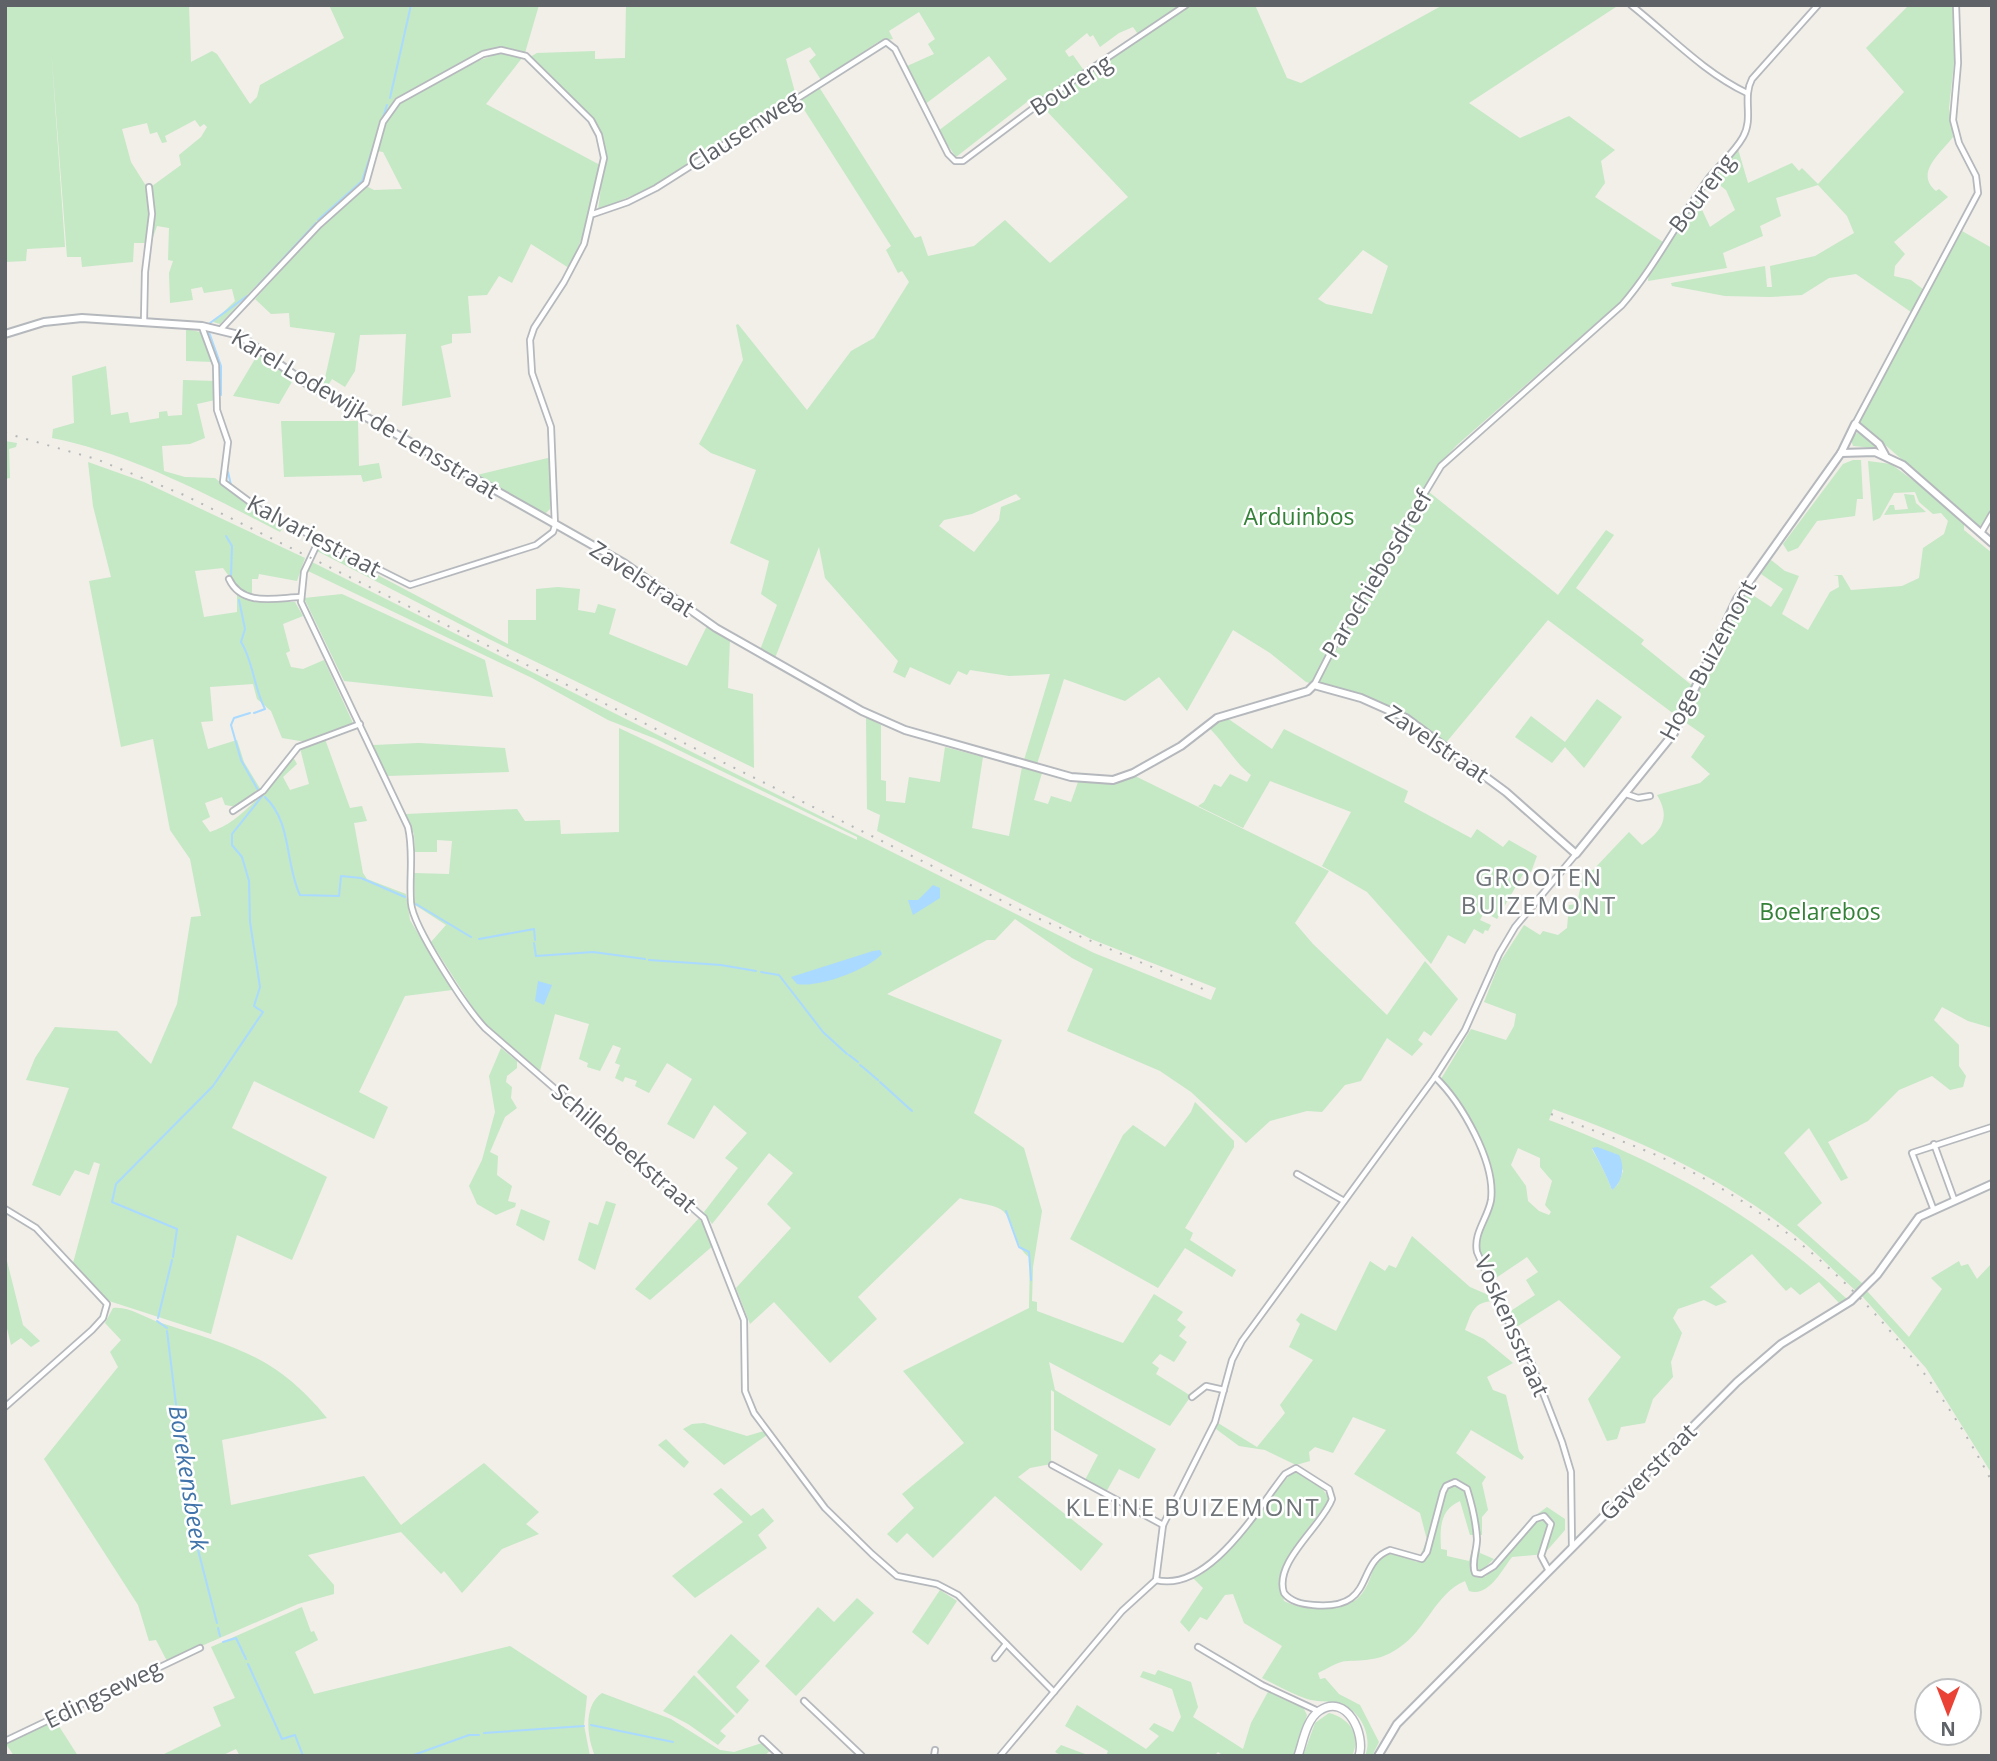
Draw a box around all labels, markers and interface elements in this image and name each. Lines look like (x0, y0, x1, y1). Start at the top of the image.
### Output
street label: Boureng (1023, 45, 1118, 123)
street label: Clausenweg (681, 82, 806, 179)
street label: Boureng (1661, 146, 1742, 239)
street label: Karel Lodewijk de Lensstraat (226, 320, 505, 506)
street label: Parochiebosdreef (1314, 483, 1439, 663)
street label: Kalvariestraat (242, 486, 387, 584)
park label: Arduinbos (1244, 500, 1354, 532)
street label: Zavelstraat (584, 532, 701, 624)
street label: Hoge Buizemont (1651, 573, 1763, 746)
street label: Zavelstraat (1379, 697, 1496, 790)
district label: GROOTEN BUIZEMONT (1461, 860, 1617, 921)
park label: Boelarebos (1759, 895, 1881, 927)
street label: Schillebeekstraat (545, 1075, 704, 1219)
street label: Voskensstraat (1468, 1250, 1558, 1401)
water label: Borekensbeek (162, 1403, 217, 1554)
street label: Gaverstraat (1592, 1416, 1703, 1527)
district label: KLEINE BUIZEMONT (1065, 1490, 1321, 1523)
street label: Edingseweg (39, 1651, 167, 1735)
north arrow (1913, 1677, 1983, 1747)
text: N (1940, 1716, 1956, 1742)

